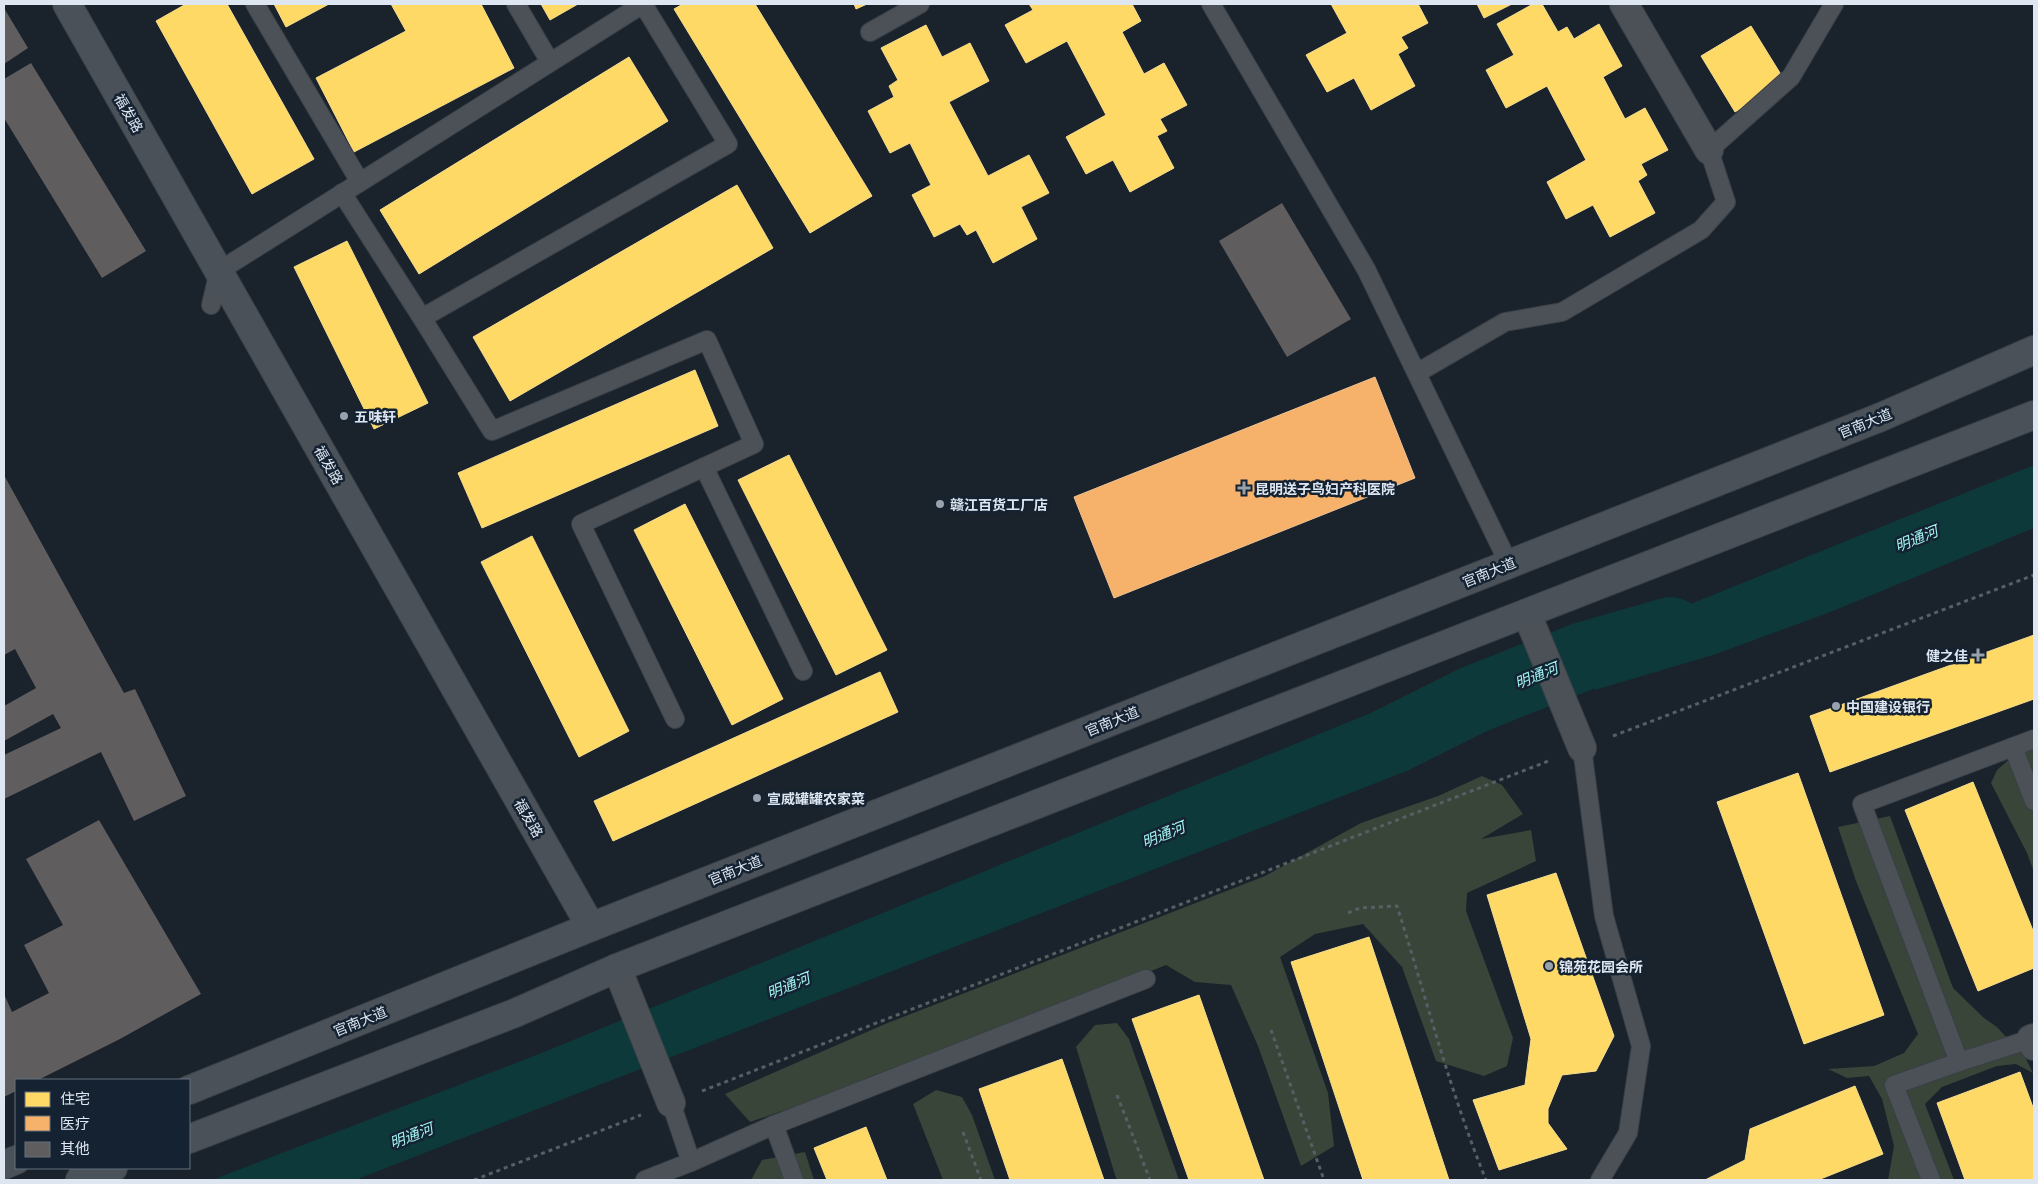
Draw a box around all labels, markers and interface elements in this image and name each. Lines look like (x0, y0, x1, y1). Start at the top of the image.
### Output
street label: 福发路 (111, 91, 147, 135)
street label: 官南大道 (1836, 405, 1894, 441)
place label: 五味轩 (354, 408, 396, 425)
marker: 五味轩 (338, 410, 350, 422)
street label: 福发路 (311, 443, 347, 487)
place label: 昆明送子鸟妇产科医院 (1255, 480, 1395, 497)
marker: 昆明送子鸟妇产科医院 (1237, 481, 1251, 495)
place label: 赣江百货工厂店 (950, 496, 1048, 513)
marker: 赣江百货工厂店 (934, 498, 946, 510)
water label: 明通河 (1892, 520, 1943, 555)
street label: 官南大道 (1460, 554, 1518, 590)
place label: 健之佳 (1926, 647, 1968, 664)
marker: 健之佳 (1972, 649, 1984, 661)
water label: 明通河 (1512, 657, 1563, 692)
place label: 中国建设银行 (1846, 698, 1930, 715)
marker: 中国建设银行 (1830, 700, 1842, 712)
street label: 官南大道 (1083, 703, 1141, 739)
place label: 宣威罐罐农家菜 (767, 790, 865, 807)
marker: 宣威罐罐农家菜 (751, 792, 763, 804)
street label: 福发路 (511, 796, 547, 840)
water label: 明通河 (1139, 816, 1190, 851)
street label: 官南大道 (706, 852, 764, 888)
place label: 锦苑花园会所 (1559, 958, 1643, 975)
marker: 锦苑花园会所 (1543, 960, 1555, 972)
water label: 明通河 (764, 967, 815, 1002)
street label: 官南大道 (331, 1003, 389, 1039)
legend (15, 1079, 190, 1169)
text: 住宅 (60, 1089, 90, 1107)
text: 医疗 (60, 1114, 90, 1132)
water label: 明通河 (387, 1117, 438, 1151)
text: 其他 (60, 1139, 90, 1157)

